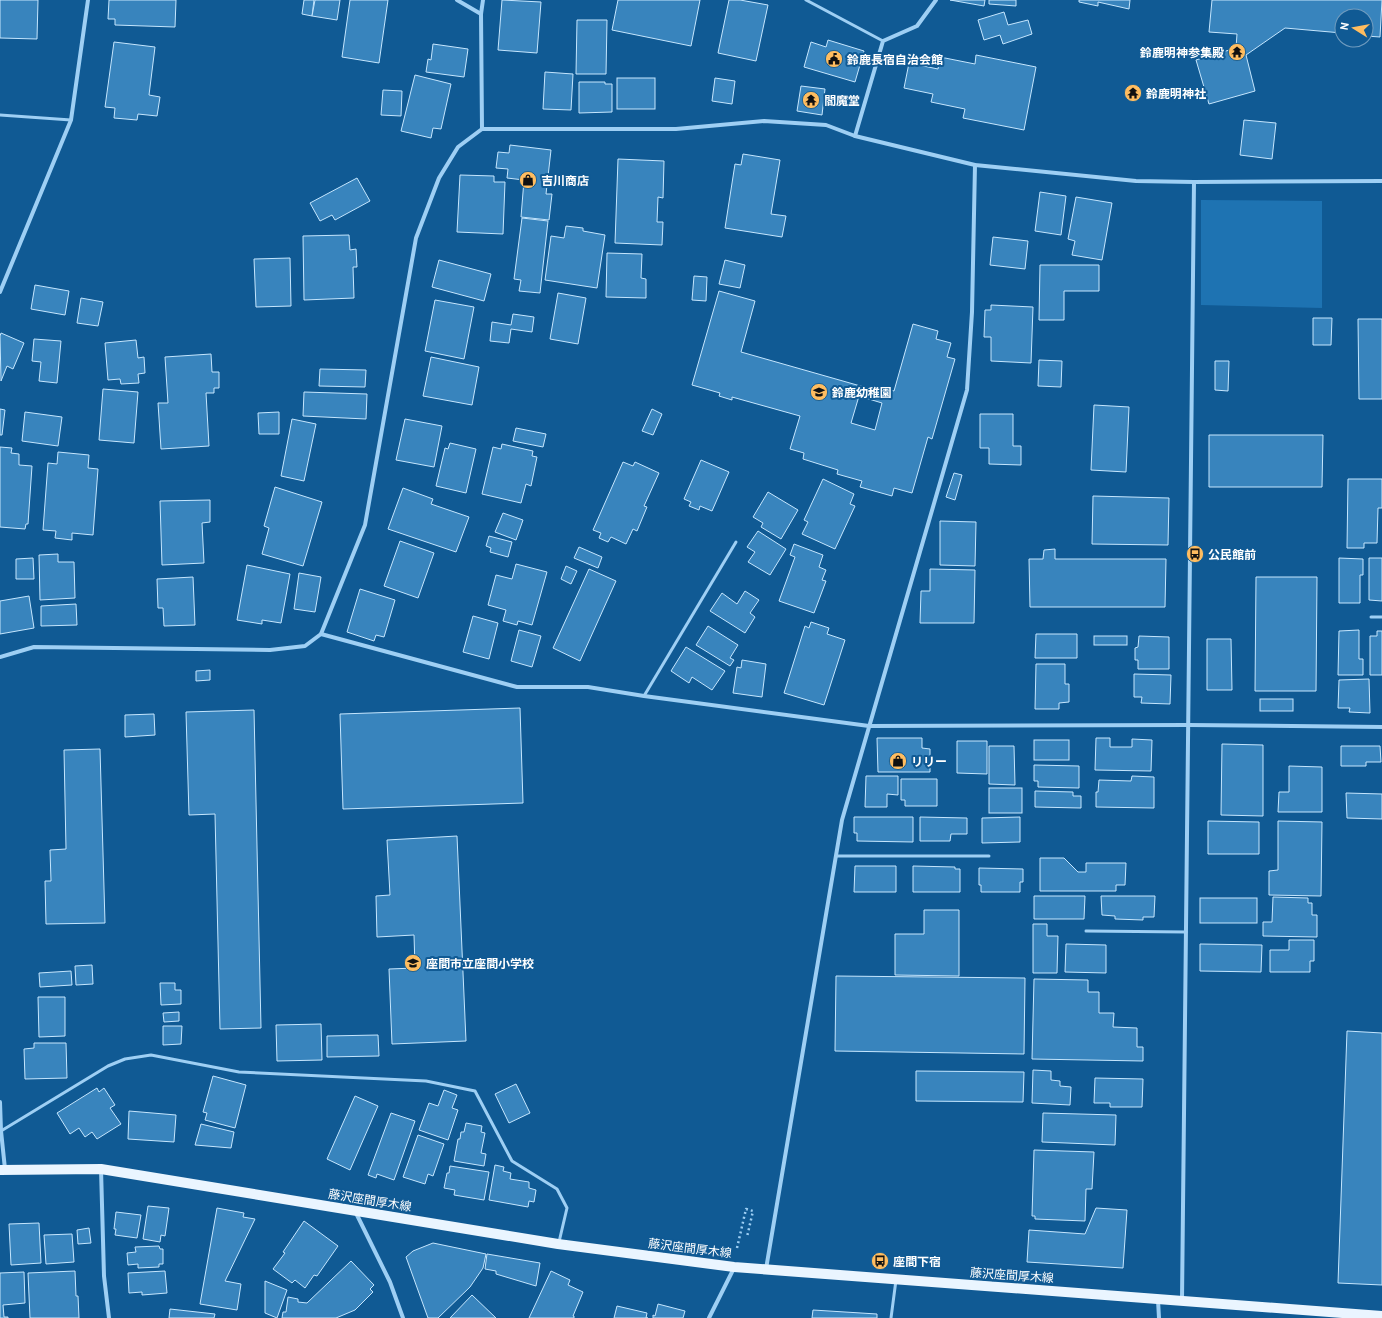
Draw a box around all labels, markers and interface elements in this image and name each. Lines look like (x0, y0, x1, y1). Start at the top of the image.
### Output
north arrow (1334, 8, 1374, 48)
text: N (1337, 21, 1352, 31)
temple icon: 鈴鹿明神参集殿 (1227, 42, 1247, 62)
place label: 鈴鹿明神参集殿 (1139, 45, 1224, 60)
public building icon: 鈴鹿長宿自治会館 (824, 49, 844, 69)
place label: 鈴鹿長宿自治会館 (846, 52, 943, 67)
temple icon: 鈴鹿明神社 (1123, 83, 1143, 103)
place label: 鈴鹿明神社 (1145, 86, 1206, 101)
temple icon: 閻魔堂 (801, 90, 821, 110)
place label: 閻魔堂 (824, 93, 860, 108)
shop icon: 吉川商店 (518, 170, 538, 190)
place label: 吉川商店 (541, 173, 589, 188)
school or university icon: 鈴鹿幼稚園 (809, 382, 829, 402)
place label: 鈴鹿幼稚園 (831, 385, 892, 400)
bus stop icon: 公民館前 (1185, 544, 1205, 564)
place label: 公民館前 (1208, 547, 1256, 562)
shop icon: リリー (888, 751, 908, 771)
place label: リリー (911, 754, 947, 769)
school or university icon: 座間市立座間小学校 (403, 953, 423, 973)
place label: 座間市立座間小学校 (426, 956, 534, 971)
street label: 藤沢座間厚木線 (327, 1186, 413, 1214)
street label: 藤沢座間厚木線 (647, 1235, 733, 1261)
bus stop icon: 座間下宿 (870, 1251, 890, 1271)
place label: 座間下宿 (893, 1254, 941, 1269)
street label: 藤沢座間厚木線 (970, 1265, 1054, 1285)

